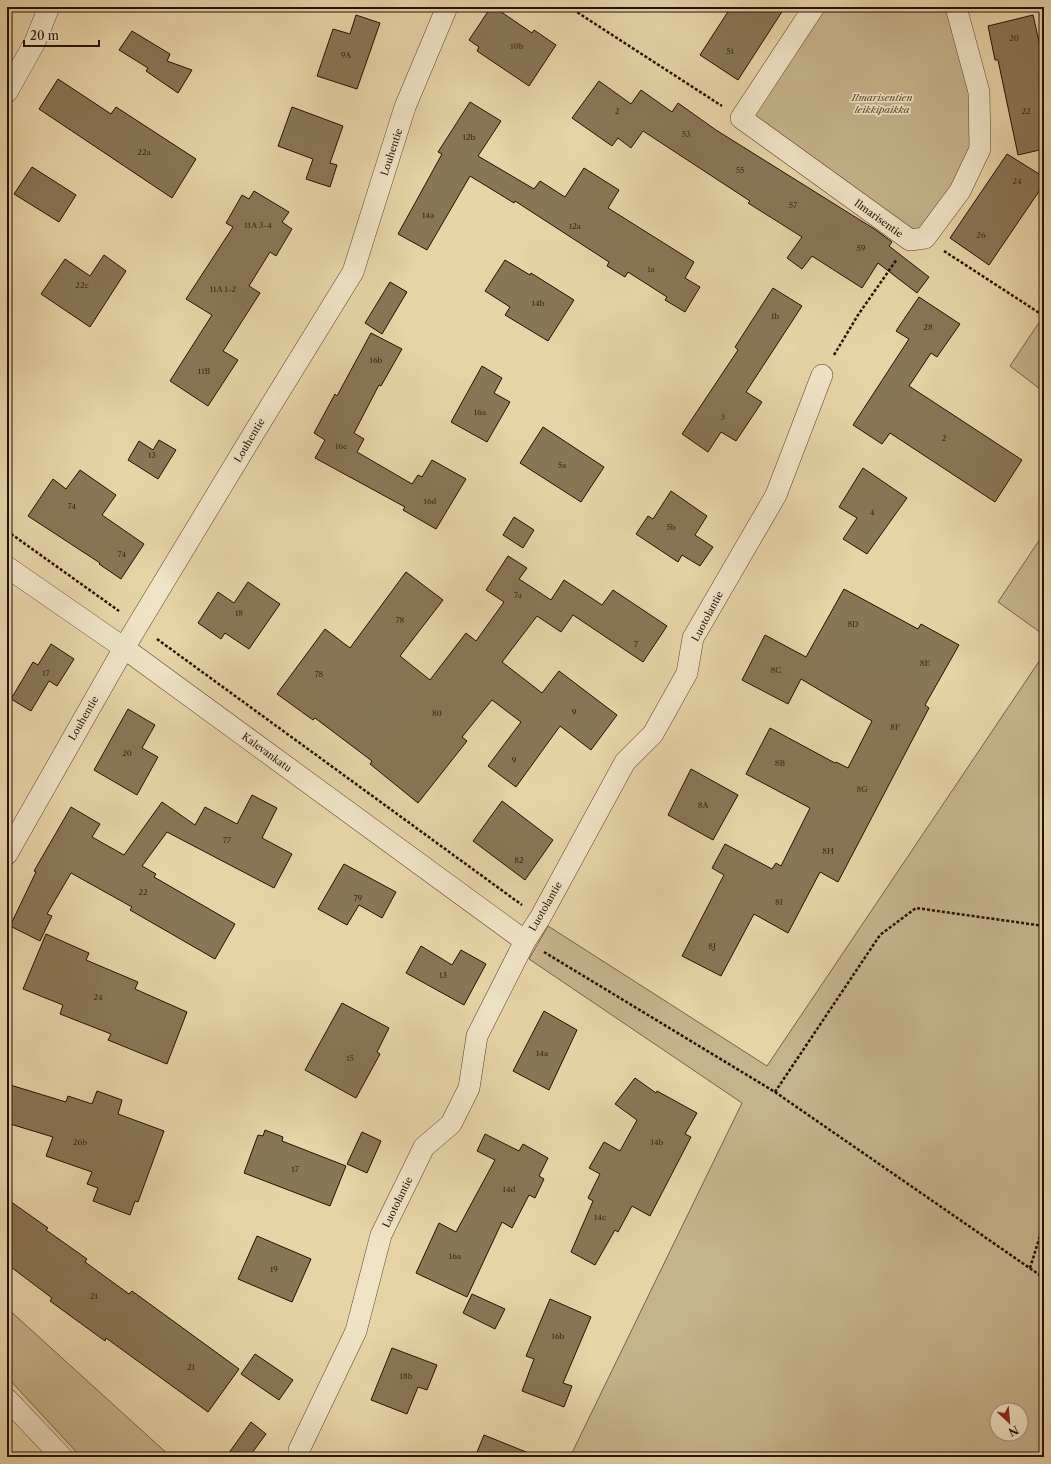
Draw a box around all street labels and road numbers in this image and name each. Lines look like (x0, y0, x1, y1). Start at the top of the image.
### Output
street label: Louhentie (378, 126, 405, 178)
street label: Ilmarisentie (852, 196, 906, 241)
street label: Louhentie (231, 416, 268, 465)
street label: Luotolantie (689, 588, 726, 644)
street label: Louhentie (66, 693, 102, 743)
street label: Kalevankatu (239, 730, 294, 775)
street label: Luotolantie (526, 879, 565, 933)
street label: Luotolantie (380, 1174, 416, 1230)

